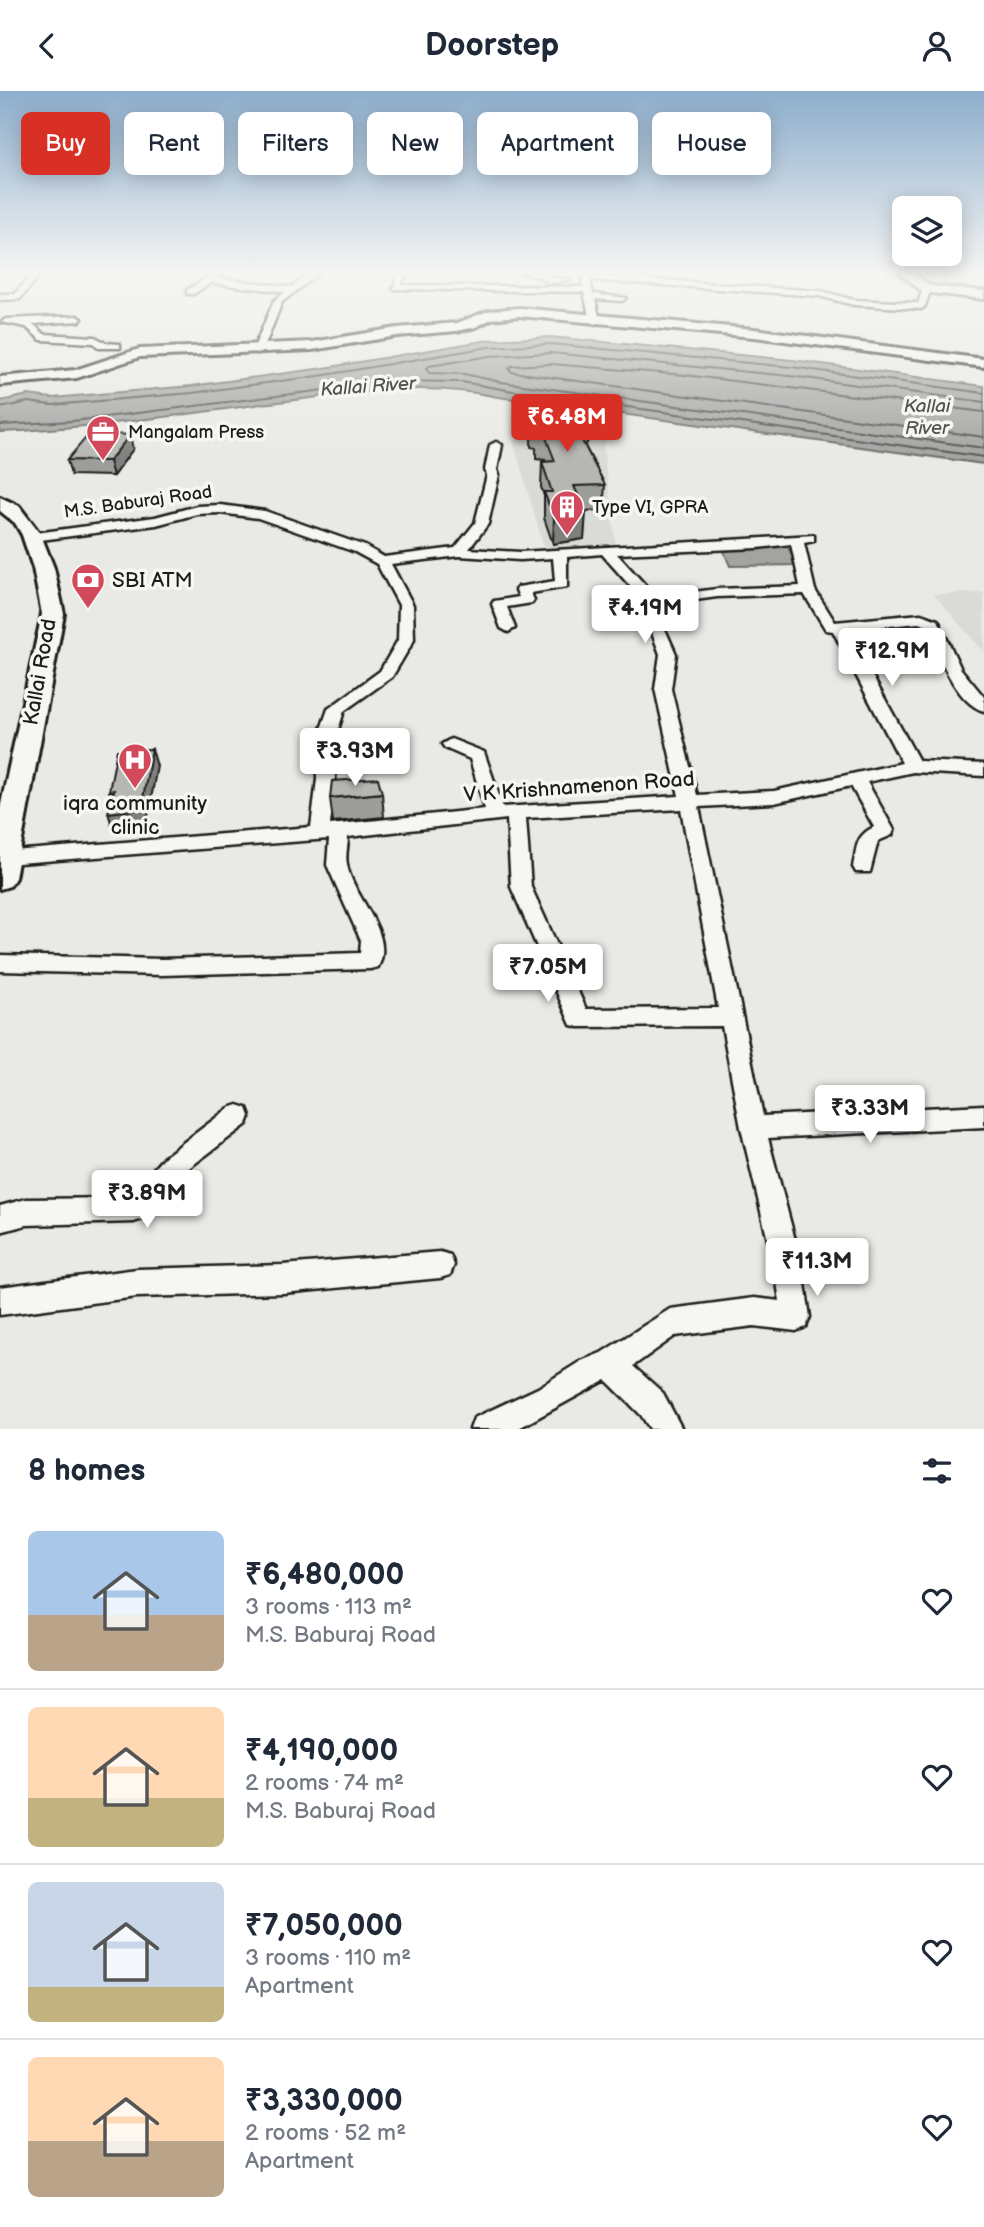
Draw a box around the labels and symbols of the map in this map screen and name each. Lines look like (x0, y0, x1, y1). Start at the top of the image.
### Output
water label: Kallai River (319, 372, 418, 402)
pin: ₹6.48M (510, 395, 624, 454)
water label: Kallai River (904, 395, 951, 440)
office icon: Mangalam Press (84, 413, 122, 462)
place label: Mangalam Press (128, 422, 264, 443)
street label: M.S. Baburaj Road (63, 481, 213, 523)
building icon: Type VI, GPRA (548, 488, 586, 537)
place label: Type VI, GPRA (592, 497, 708, 518)
bank icon: SBI ATM (69, 561, 107, 610)
place label: SBI ATM (112, 568, 193, 593)
pin: ₹4.19M (588, 585, 702, 645)
street label: Kallai Road (18, 617, 62, 727)
pin: ₹12.9M (835, 629, 949, 688)
pin: ₹3.93M (298, 729, 412, 788)
hospital icon: iqra community clinic (116, 741, 154, 790)
street label: V K Krishnamenon Road (463, 766, 695, 808)
place label: iqra community clinic (63, 791, 208, 840)
pin: ₹7.05M (491, 944, 605, 1004)
pin: ₹3.33M (813, 1086, 927, 1145)
pin: ₹3.89M (90, 1171, 204, 1230)
pin: ₹11.3M (760, 1239, 874, 1298)

